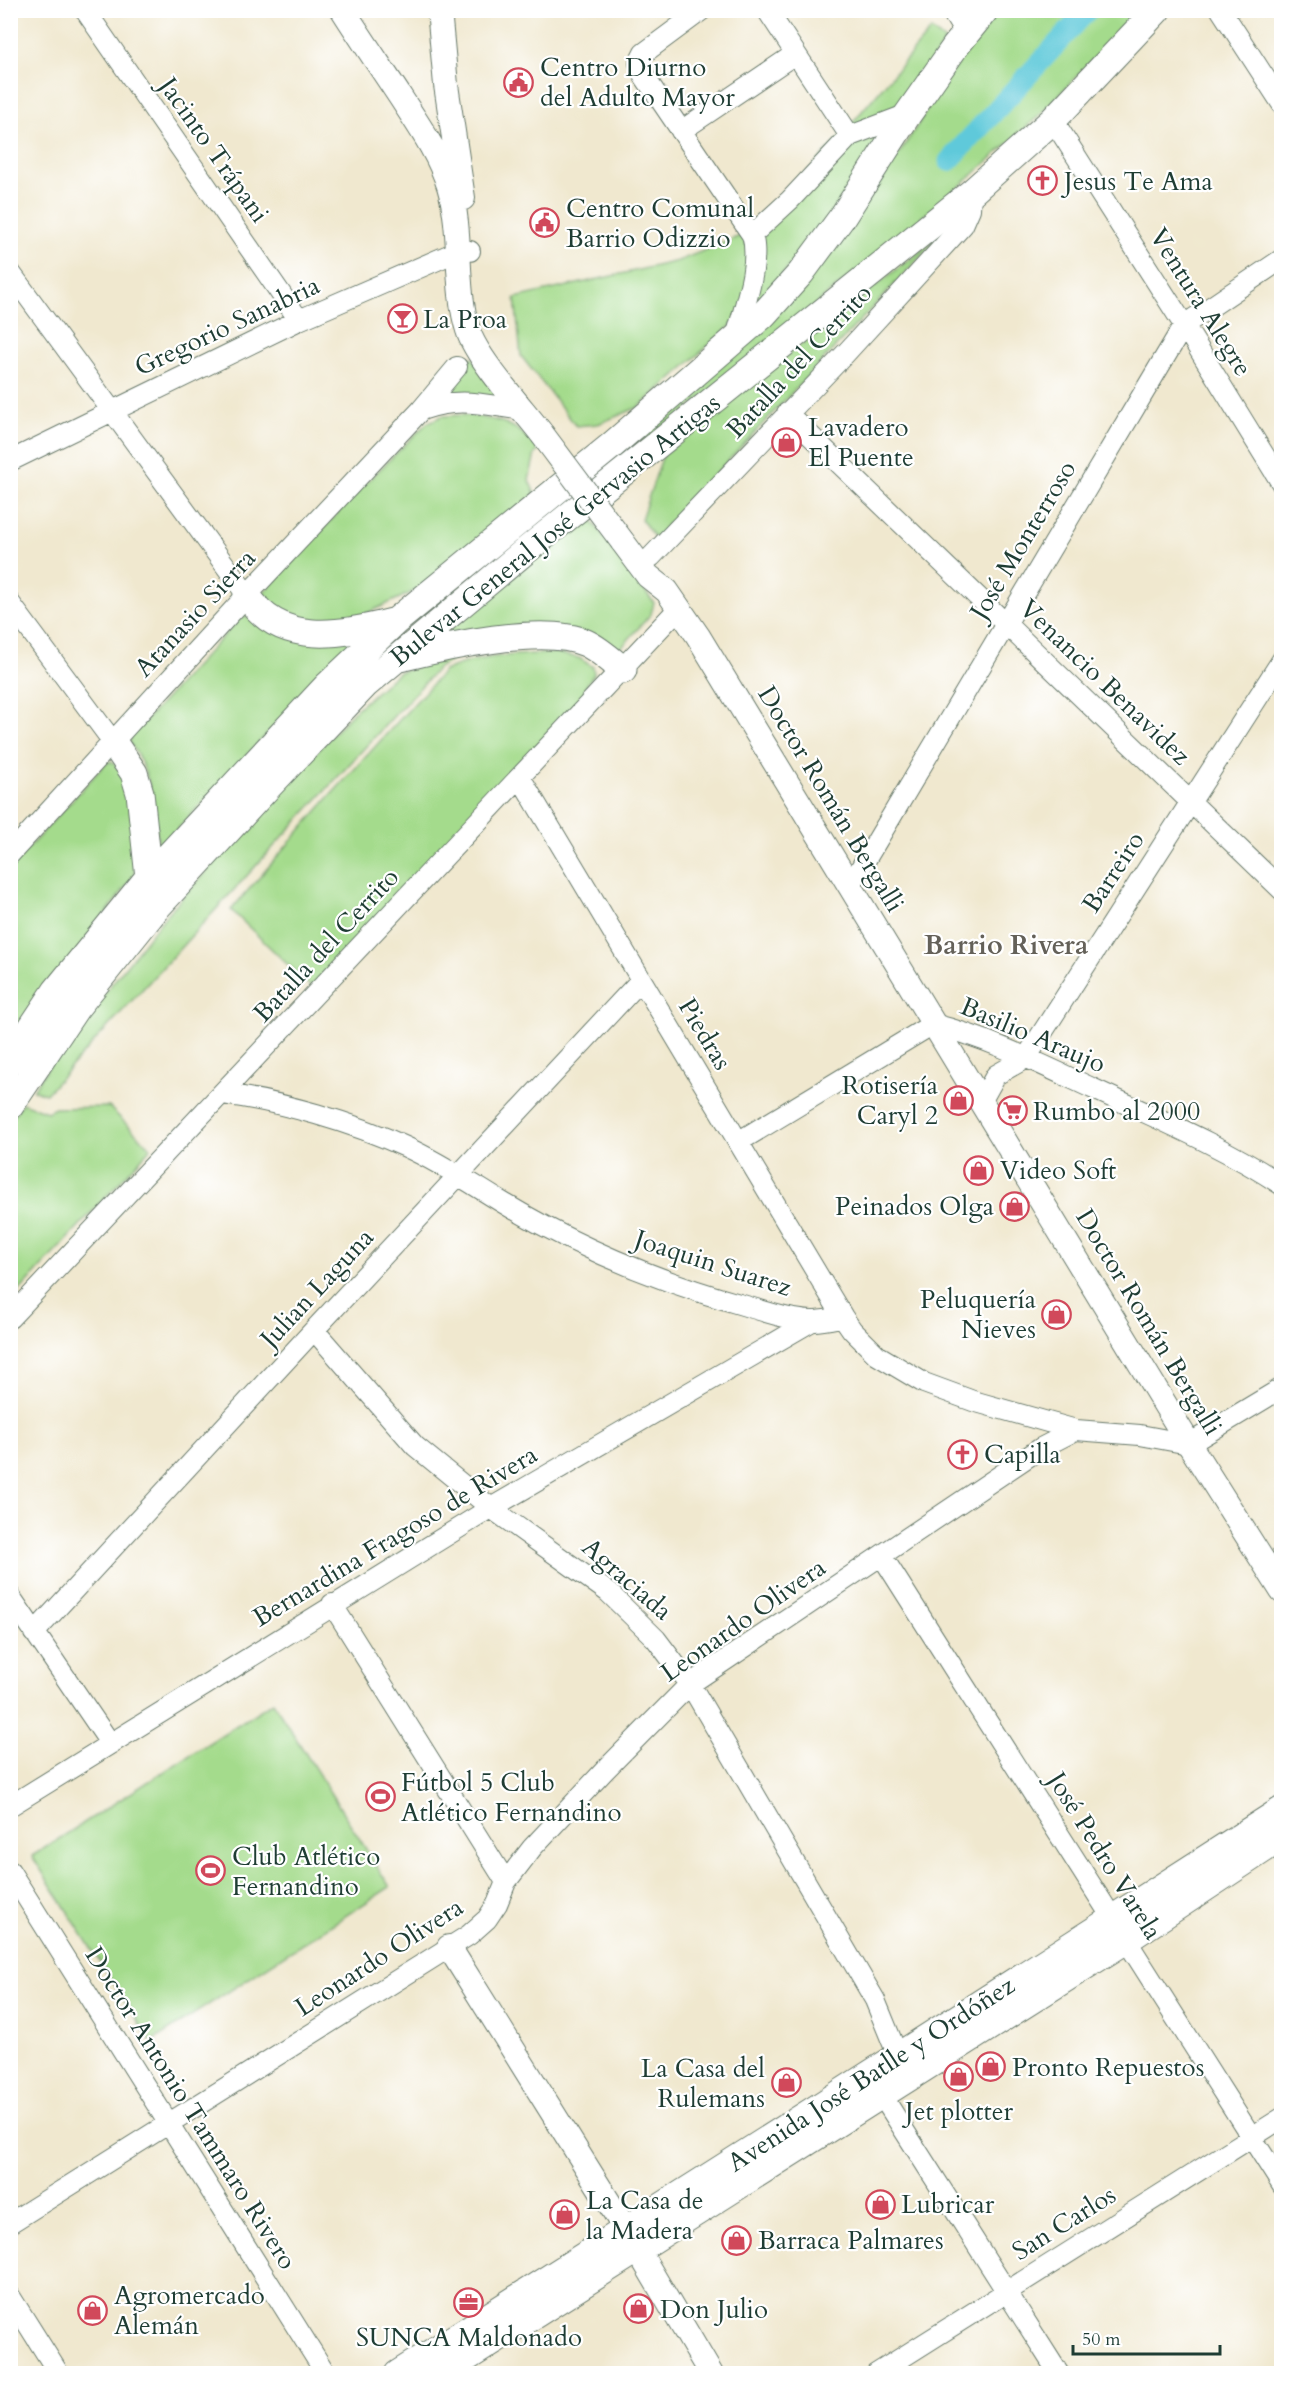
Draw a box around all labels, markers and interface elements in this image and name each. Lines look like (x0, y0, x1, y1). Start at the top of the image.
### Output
place label: Centro Diurno del Adulto Mayor (540, 50, 735, 115)
public building icon: Centro Diurno del Adulto Mayor (503, 66, 535, 98)
street label: Jacinto Trápani (149, 67, 277, 230)
place label: Jesus Te Ama (1060, 164, 1213, 199)
church icon: Jesus Te Ama (1027, 165, 1059, 197)
place label: Centro Comunal Barrio Odizzio (566, 191, 754, 256)
public building icon: Centro Comunal Barrio Odizzio (529, 207, 561, 239)
street label: Ventura Alegre (1141, 221, 1261, 383)
street label: Gregorio Sanabria (129, 268, 325, 384)
street label: Batalla del Cerrito (718, 276, 880, 446)
place label: La Proa (423, 302, 507, 337)
bar icon: La Proa (386, 303, 418, 335)
street label: Bulevar General José Gervasio Artigas (382, 385, 728, 675)
place label: Lavadero El Puente (808, 410, 914, 475)
shop icon: Lavadero El Puente (771, 426, 803, 458)
street label: José Monterroso (960, 454, 1084, 629)
street label: Atanasio Sierra (126, 541, 264, 685)
street label: Venancio Benavidez (1012, 591, 1198, 773)
street label: Doctor Román Bergalli (750, 679, 912, 919)
street label: Barreiro (1074, 825, 1152, 919)
street label: Batalla del Cerrito (245, 860, 407, 1030)
district label: Barrio Rivera (924, 927, 1089, 964)
street label: Basilio Araujo (955, 989, 1111, 1081)
street label: Piedras (670, 992, 740, 1076)
place label: Rotisería Caryl 2 (842, 1068, 938, 1133)
shop icon: Rotisería Caryl 2 (943, 1084, 975, 1116)
place label: Rumbo al 2000 (1033, 1094, 1200, 1129)
supermarket icon: Rumbo al 2000 (996, 1095, 1028, 1127)
place label: Video Soft (1000, 1153, 1116, 1188)
shop icon: Video Soft (963, 1154, 995, 1186)
place label: Peinados Olga (835, 1189, 994, 1224)
shop icon: Peinados Olga (999, 1190, 1031, 1222)
street label: Doctor Román Bergalli (1068, 1202, 1230, 1442)
street label: Joaquin Suarez (626, 1220, 796, 1305)
street label: Julian Laguna (250, 1221, 382, 1358)
place label: Peluquería Nieves (920, 1282, 1036, 1347)
shop icon: Peluquería Nieves (1041, 1298, 1073, 1330)
street label: Bernardina Fragoso de Rivera (246, 1437, 544, 1635)
place label: Capilla (984, 1437, 1061, 1472)
church icon: Capilla (947, 1438, 979, 1470)
street label: Agraciada (574, 1530, 680, 1628)
street label: Leonardo Olivera (653, 1550, 833, 1690)
street label: José Pedro Varela (1037, 1762, 1171, 1946)
place label: Fútbol 5 Club Atlético Fernandino (401, 1765, 621, 1830)
sports icon: Fútbol 5 Club Atlético Fernandino (364, 1781, 396, 1813)
place label: Club Atlético Fernandino (232, 1839, 380, 1904)
sports icon: Club Atlético Fernandino (195, 1855, 227, 1887)
street label: Leonardo Olivera (288, 1889, 470, 2025)
street label: Doctor Antonio Tammaro Rivero (77, 1940, 305, 2276)
street label: Avenida José Batlle y Ordóñez (721, 1968, 1022, 2180)
place label: Pronto Repuestos (1012, 2050, 1204, 2085)
place label: La Casa del Rulemans (641, 2051, 765, 2116)
shop icon: Pronto Repuestos (975, 2051, 1007, 2083)
shop icon: Jet plotter (943, 2061, 975, 2093)
shop icon: La Casa del Rulemans (770, 2067, 802, 2099)
place label: Jet plotter (901, 2094, 1014, 2129)
street label: San Carlos (1006, 2177, 1122, 2269)
place label: La Casa de la Madera (586, 2183, 704, 2248)
place label: Lubricar (901, 2187, 995, 2222)
shop icon: Lubricar (864, 2188, 896, 2220)
shop icon: La Casa de la Madera (549, 2199, 581, 2231)
place label: Barraca Palmares (758, 2223, 944, 2258)
shop icon: Barraca Palmares (721, 2224, 753, 2256)
place label: Agromercado Alemán (114, 2278, 265, 2343)
office icon: SUNCA Maldonado (453, 2287, 485, 2319)
place label: Don Julio (660, 2292, 768, 2327)
shop icon: Don Julio (623, 2293, 655, 2325)
shop icon: Agromercado Alemán (77, 2294, 109, 2326)
scale bar (1073, 2318, 1220, 2356)
place label: SUNCA Maldonado (356, 2320, 582, 2355)
text: 50 m (1082, 2327, 1121, 2352)

